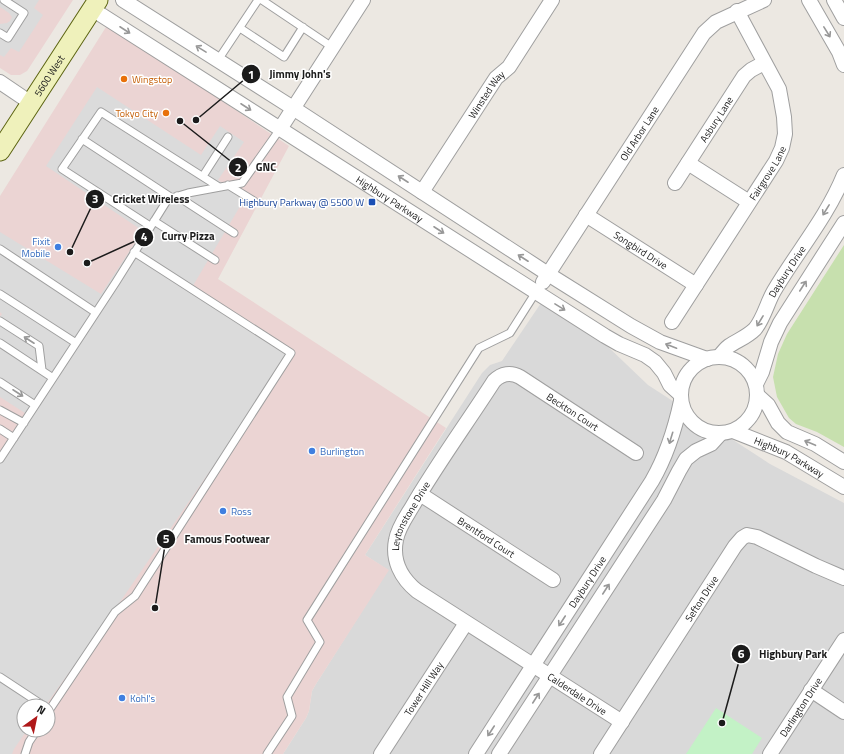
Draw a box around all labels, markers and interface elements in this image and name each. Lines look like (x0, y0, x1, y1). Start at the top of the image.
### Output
one-way arrow (119, 26, 131, 34)
one-way arrow (823, 26, 831, 37)
one-way arrow (195, 45, 207, 53)
street label: 5600 West (30, 51, 68, 99)
callout: Jimmy John's (241, 63, 338, 86)
text: 1 (248, 65, 254, 84)
text: Jimmy John's (269, 66, 331, 82)
street label: Winsted Way (464, 66, 508, 121)
place label: Wingstop (132, 72, 172, 87)
marker: Wingstop (119, 74, 129, 84)
street label: Asbury Lane (696, 93, 737, 145)
one-way arrow (240, 103, 251, 111)
street label: Old Arbor Lane (616, 103, 662, 164)
place label: Tokyo City (115, 106, 158, 121)
marker: Tokyo City (161, 108, 171, 118)
street label: Fairgrove Lane (745, 143, 790, 203)
callout: GNC (228, 156, 284, 179)
text: 2 (235, 158, 241, 177)
text: GNC (256, 159, 276, 175)
street label: Highbury Parkway (353, 172, 426, 226)
one-way arrow (397, 175, 408, 183)
callout: Cricket Wireless (85, 188, 198, 211)
text: 3 (92, 189, 98, 208)
text: Cricket Wireless (112, 191, 190, 207)
place label: Highbury Parkway @ 5500 W (239, 195, 364, 210)
marker: Highbury Parkway @ 5500 W (367, 197, 377, 207)
one-way arrow (822, 204, 830, 215)
callout: Curry Pizza (134, 225, 223, 248)
one-way arrow (433, 226, 444, 234)
text: 4 (141, 227, 148, 246)
street label: Songbird Drive (611, 227, 671, 273)
text: Curry Pizza (161, 228, 215, 244)
place label: Fixit Mobile (22, 234, 50, 261)
marker: Fixit Mobile (53, 242, 63, 252)
street label: Daybury Drive (764, 242, 809, 300)
one-way arrow (518, 254, 529, 262)
one-way arrow (799, 281, 807, 292)
one-way arrow (554, 304, 566, 312)
one-way arrow (755, 315, 763, 327)
one-way arrow (24, 336, 35, 344)
one-way arrow (665, 341, 677, 349)
one-way arrow (12, 389, 23, 397)
street label: Beckton Court (544, 389, 602, 434)
one-way arrow (667, 432, 675, 444)
street label: Highbury Parkway (752, 433, 827, 481)
one-way arrow (805, 438, 817, 446)
place label: Burlington (320, 444, 364, 459)
marker: Burlington (307, 446, 317, 456)
street label: Leytonstone Drive (388, 478, 433, 551)
place label: Ross (231, 504, 252, 519)
marker: Ross (218, 506, 228, 516)
street label: Brentford Court (455, 513, 518, 561)
callout: Famous Footwear (156, 527, 277, 550)
text: 5 (163, 529, 170, 548)
text: Famous Footwear (184, 531, 270, 547)
street label: Daybury Drive (565, 553, 609, 611)
street label: Sefton Drive (681, 573, 722, 624)
one-way arrow (603, 583, 611, 595)
one-way arrow (557, 616, 566, 627)
callout: Highbury Park (731, 642, 835, 665)
text: 6 (738, 644, 745, 663)
text: Highbury Park (759, 646, 827, 662)
street label: Tower Hill Way (400, 658, 447, 719)
street label: Calderdale Drive (544, 669, 610, 719)
street label: Darlington Drive (776, 674, 825, 740)
place label: Kohl's (130, 691, 156, 706)
one-way arrow (532, 692, 540, 704)
marker: Kohl's (117, 693, 127, 703)
north arrow (16, 698, 56, 738)
text: N (34, 701, 49, 718)
one-way arrow (487, 725, 495, 736)

